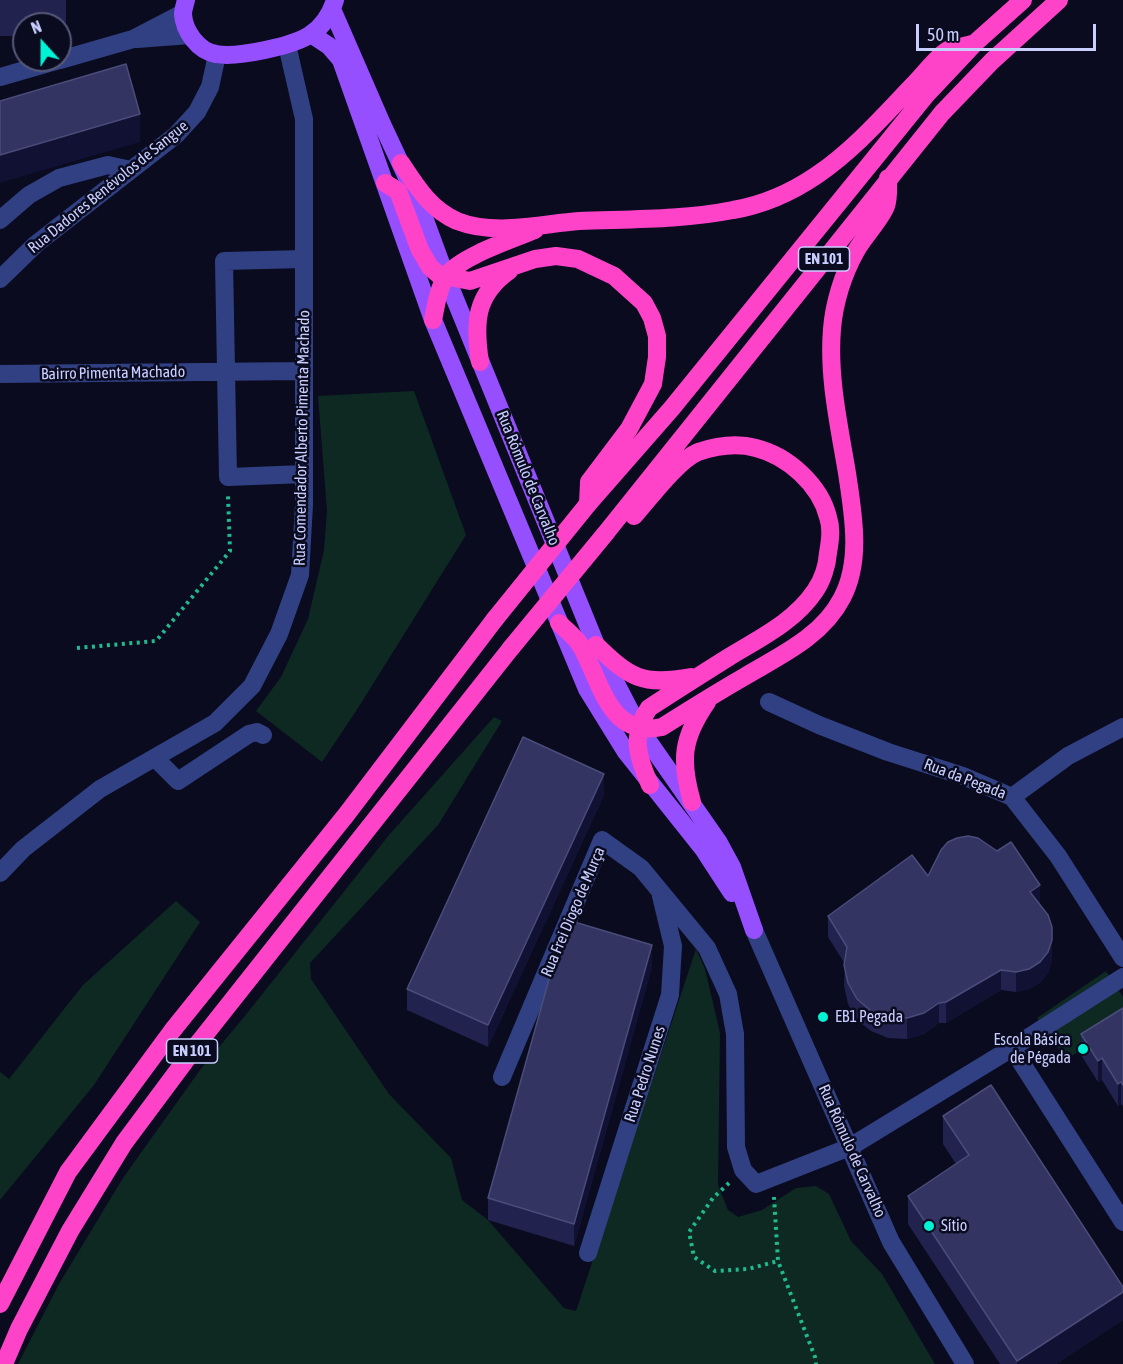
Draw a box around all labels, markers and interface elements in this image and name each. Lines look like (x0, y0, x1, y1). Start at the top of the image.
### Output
north arrow (12, 12, 72, 72)
scale bar (919, 12, 1099, 50)
text: N (29, 17, 44, 37)
text: 50 m (927, 24, 959, 45)
street label: Rua Dadores Benévolos de Sangue (24, 116, 192, 258)
road number: EN 101 (798, 247, 850, 271)
street label: Rua Comendador Alberto Pimenta Machado (290, 310, 314, 566)
street label: Bairro Pimenta Machado (41, 362, 185, 384)
street label: Rua Rómulo de Carvalho (492, 408, 564, 548)
street label: Rua da Pegada (921, 755, 1009, 803)
street label: Rua Frei Diogo de Murça (537, 844, 609, 980)
place label: EB1 Pegada (835, 1007, 903, 1027)
marker: EB1 Pegada (816, 1010, 830, 1024)
street label: Rua Pedro Nunes (620, 1023, 670, 1125)
place label: Escola Básica de Pégada (994, 1030, 1071, 1068)
road number: EN 101 (166, 1039, 218, 1063)
marker: Escola Básica de Pégada (1076, 1042, 1090, 1056)
street label: Rua Rómulo de Carvalho (814, 1081, 890, 1221)
place label: Sítio (941, 1216, 967, 1236)
marker: Sítio (922, 1219, 936, 1233)

